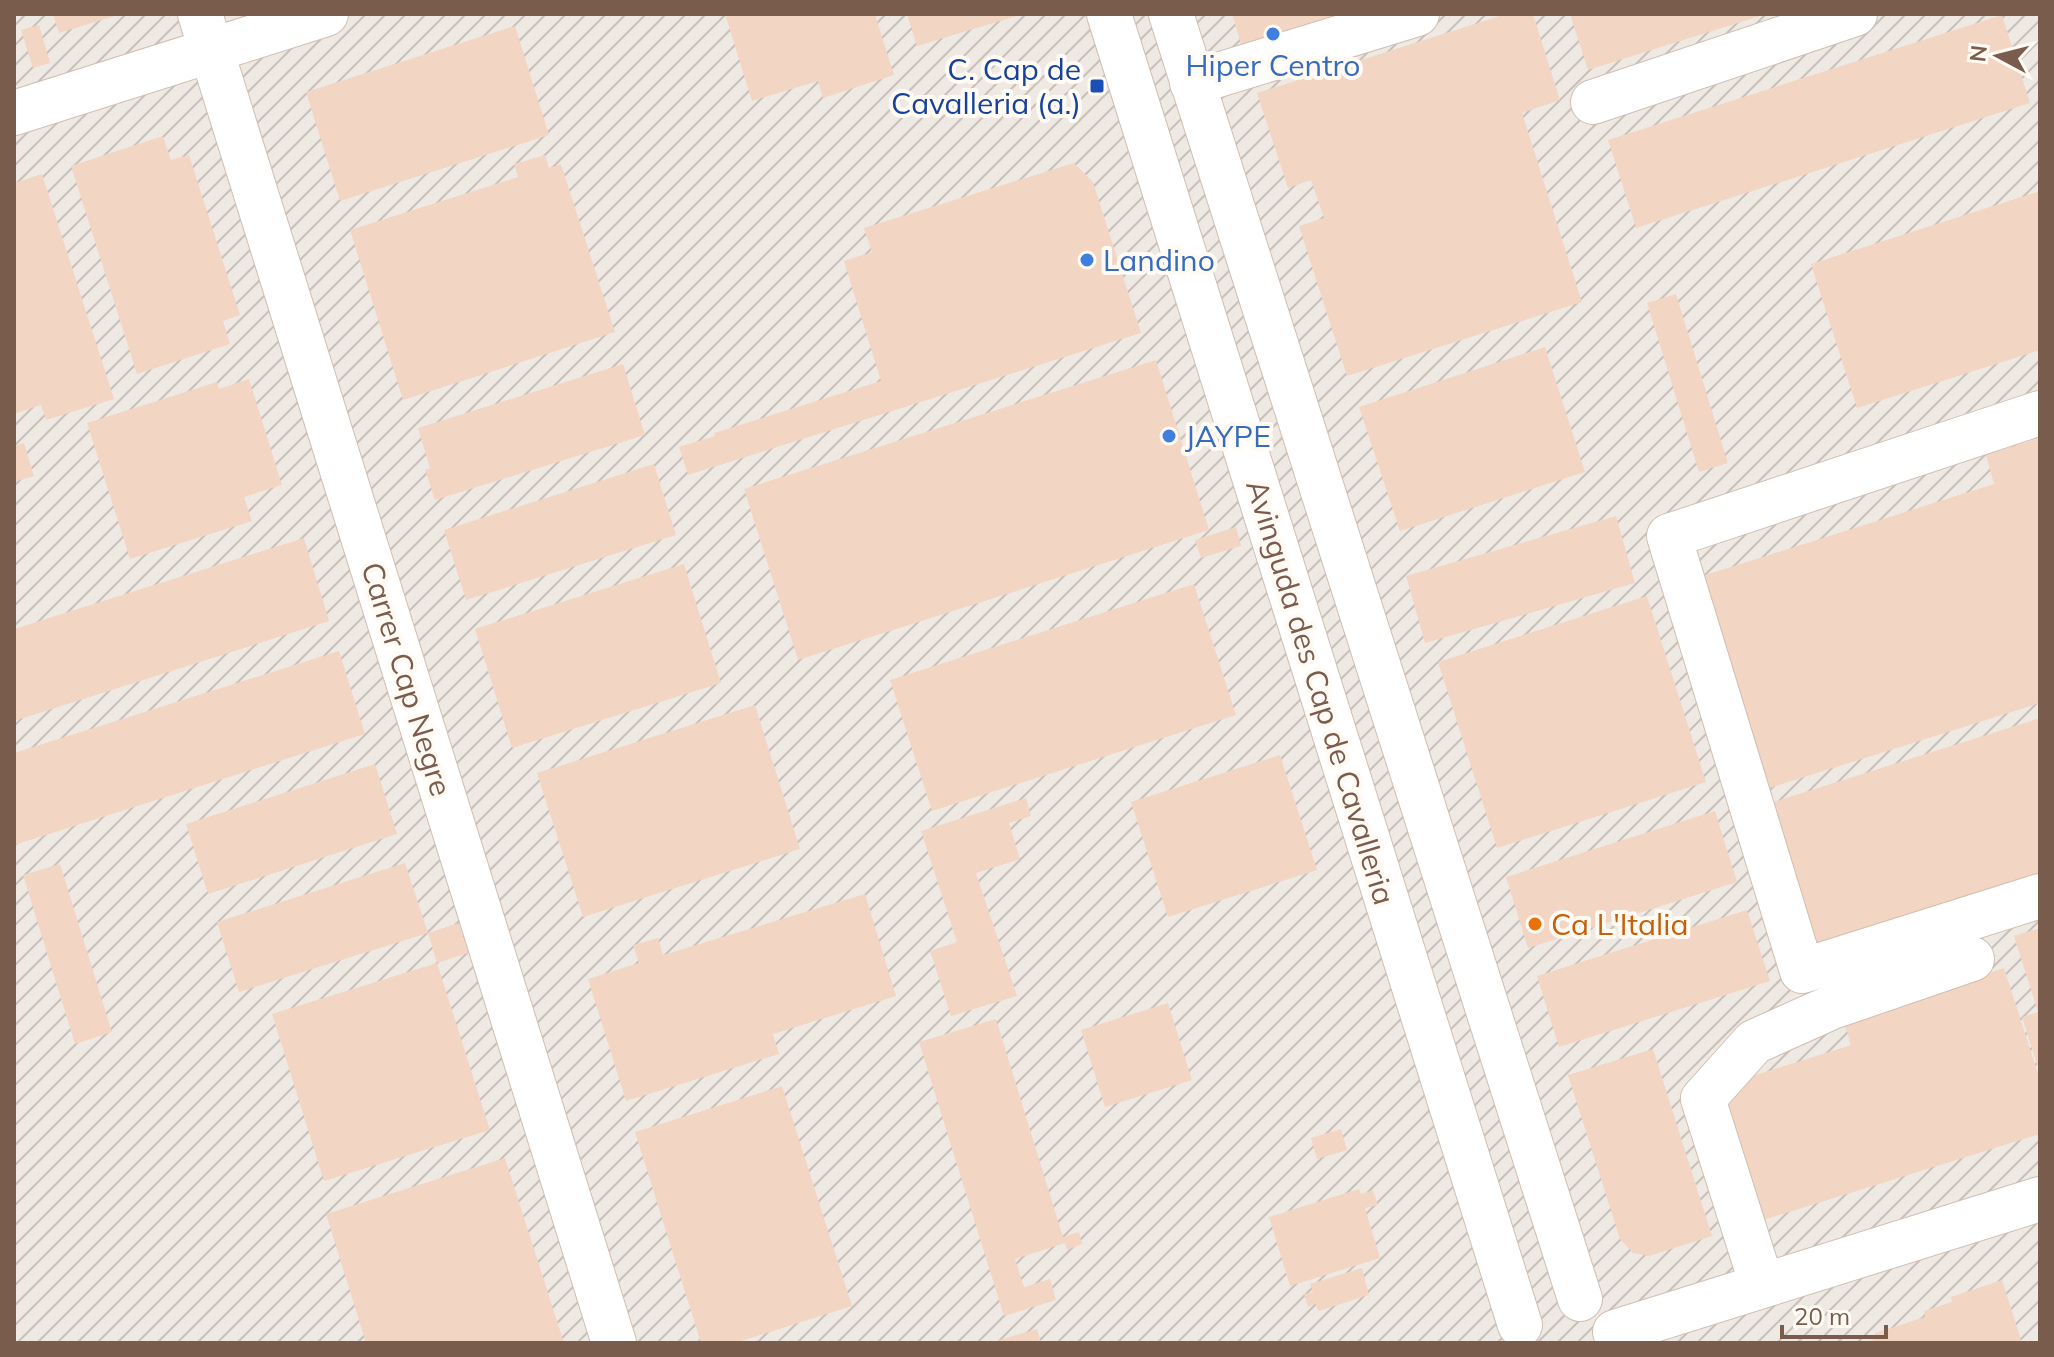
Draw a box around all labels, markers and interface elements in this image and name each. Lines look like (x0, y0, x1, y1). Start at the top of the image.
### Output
north arrow (1958, 16, 2038, 96)
marker: Hiper Centro (1264, 25, 1282, 43)
text: N (1963, 44, 1993, 64)
place label: Hiper Centro (1186, 46, 1360, 84)
place label: C. Cap de Cavalleria (a.) (891, 50, 1081, 122)
marker: C. Cap de Cavalleria (a.) (1088, 77, 1106, 95)
place label: Landino (1103, 241, 1215, 279)
marker: Landino (1078, 251, 1096, 269)
place label: JAYPE (1185, 417, 1271, 455)
marker: JAYPE (1160, 427, 1178, 445)
street label: Avinguda des Cap de Cavalleria (1238, 475, 1404, 909)
street label: Carrer Cap Negre (353, 558, 461, 800)
place label: Ca L'Italia (1551, 905, 1688, 943)
marker: Ca L'Italia (1526, 915, 1544, 933)
scale bar (1782, 1289, 1886, 1339)
text: 20 m (1794, 1301, 1850, 1331)

